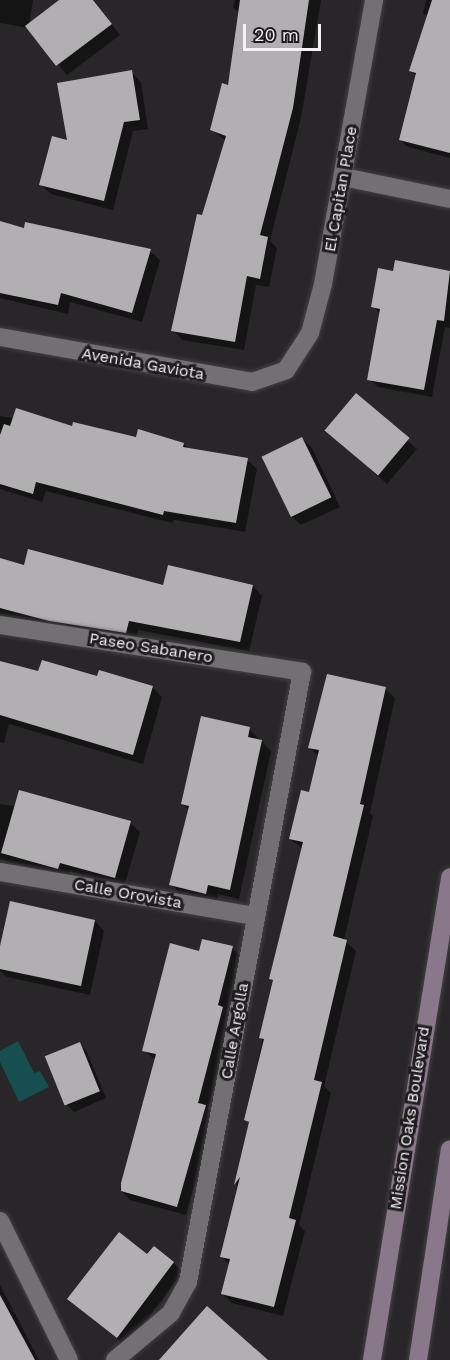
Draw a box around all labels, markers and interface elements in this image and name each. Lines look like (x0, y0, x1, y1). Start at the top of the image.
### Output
scale bar (246, 12, 324, 50)
text: 20 m (254, 24, 299, 45)
street label: El Capitan Place (320, 124, 362, 254)
street label: Avenida Gaviota (80, 344, 206, 384)
street label: Paseo Sabanero (88, 629, 214, 667)
street label: Calle Orovista (73, 875, 183, 913)
street label: Calle Argolla (217, 981, 253, 1081)
street label: Mission Oaks Boulevard (386, 1025, 434, 1211)

